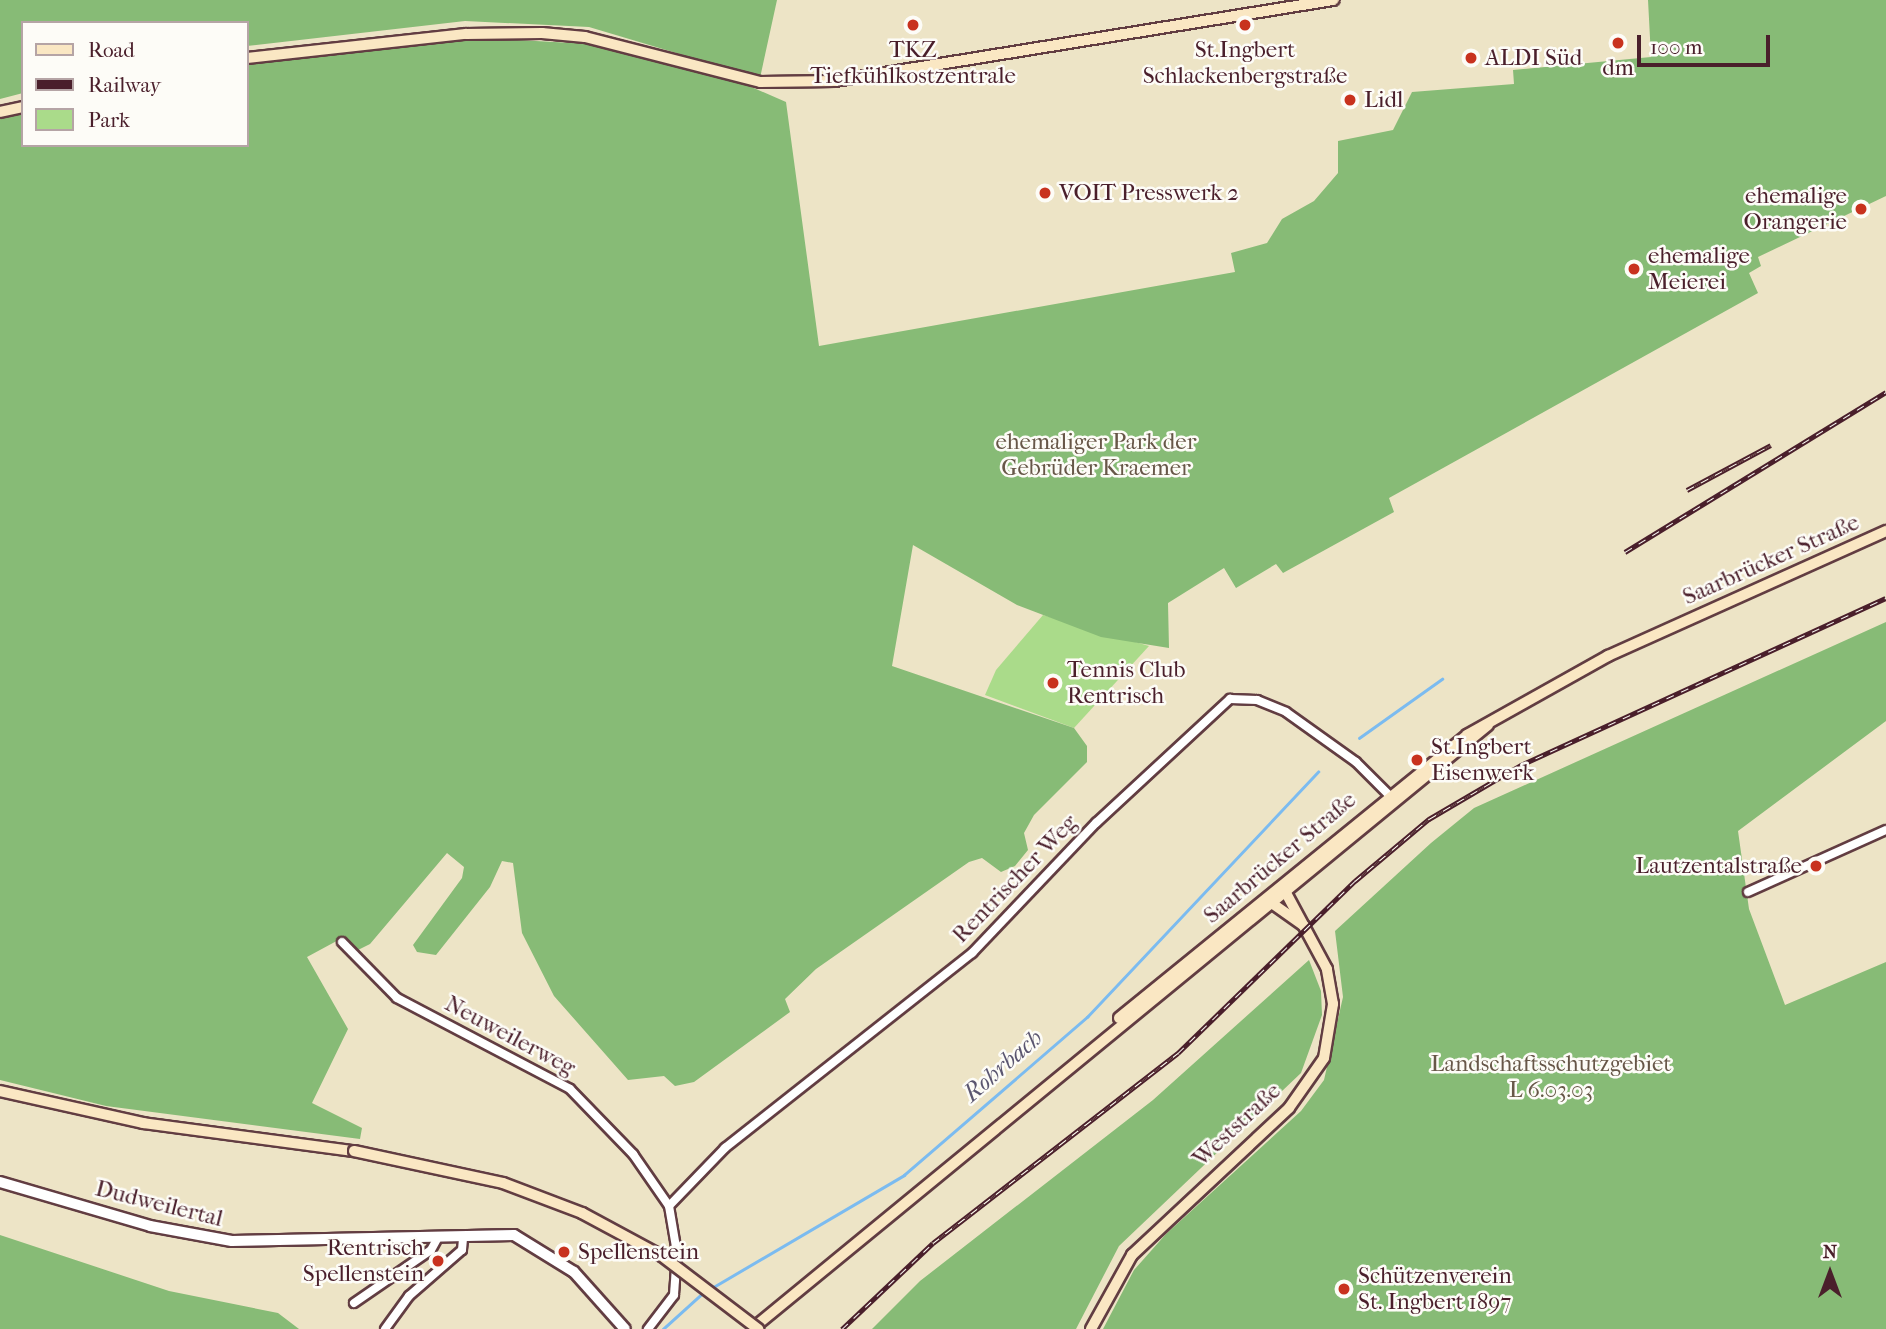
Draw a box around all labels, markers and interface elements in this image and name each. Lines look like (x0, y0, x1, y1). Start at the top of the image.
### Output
marker: TKZ Tiefkühlkostzentrale (905, 17, 921, 33)
marker: St.Ingbert Schlackenbergstraße (1237, 17, 1253, 33)
legend (21, 21, 248, 147)
scale bar (1641, 21, 1774, 65)
marker: dm (1610, 35, 1626, 51)
text: 100 m (1650, 35, 1703, 59)
place label: TKZ Tiefkühlkostzentrale (810, 36, 1016, 90)
place label: St.Ingbert Schlackenbergstraße (1143, 36, 1347, 90)
text: Road (88, 38, 135, 62)
place label: ALDI Süd (1485, 44, 1582, 72)
marker: ALDI Süd (1463, 50, 1479, 66)
place label: dm (1602, 54, 1634, 82)
text: Railway (88, 73, 161, 97)
place label: Lidl (1364, 86, 1403, 114)
marker: Lidl (1342, 92, 1358, 108)
text: Park (88, 108, 130, 132)
place label: VOIT Presswerk 2 (1059, 179, 1239, 207)
place label: ehemalige Orangerie (1744, 182, 1847, 236)
marker: VOIT Presswerk 2 (1037, 185, 1053, 201)
marker: ehemalige Orangerie (1853, 201, 1869, 217)
place label: ehemalige Meierei (1648, 242, 1750, 296)
marker: ehemalige Meierei (1626, 261, 1642, 277)
park label: ehemaliger Park der Gebrüder Kraemer (996, 428, 1196, 482)
street label: Saarbrücker Straße (1679, 509, 1863, 611)
place label: Tennis Club Rentrisch (1067, 656, 1186, 710)
marker: Tennis Club Rentrisch (1045, 675, 1061, 691)
place label: St.Ingbert Eisenwerk (1431, 733, 1534, 787)
marker: St.Ingbert Eisenwerk (1409, 752, 1425, 768)
street label: Saarbrücker Straße (1198, 786, 1362, 930)
street label: Rentrischer Weg (947, 809, 1083, 949)
place label: Lautzentalstraße (1635, 852, 1802, 880)
marker: Lautzentalstraße (1808, 858, 1824, 874)
street label: Neuweilerweg (440, 990, 580, 1082)
water label: Rohrbach (958, 1024, 1048, 1108)
park label: Landschaftsschutzgebiet L 6.03.03 (1431, 1050, 1671, 1104)
street label: Weststraße (1187, 1077, 1287, 1173)
street label: Dudweilertal (92, 1175, 226, 1233)
place label: Rentrisch Spellenstein (303, 1234, 424, 1288)
place label: Spellenstein (578, 1238, 699, 1266)
north arrow (1795, 1238, 1865, 1308)
text: N (1823, 1241, 1837, 1263)
marker: Spellenstein (556, 1244, 572, 1260)
marker: Rentrisch Spellenstein (430, 1253, 446, 1269)
place label: Schützenverein St. Ingbert 1897 (1358, 1262, 1512, 1316)
marker: Schützenverein St. Ingbert 1897 (1336, 1281, 1352, 1297)

